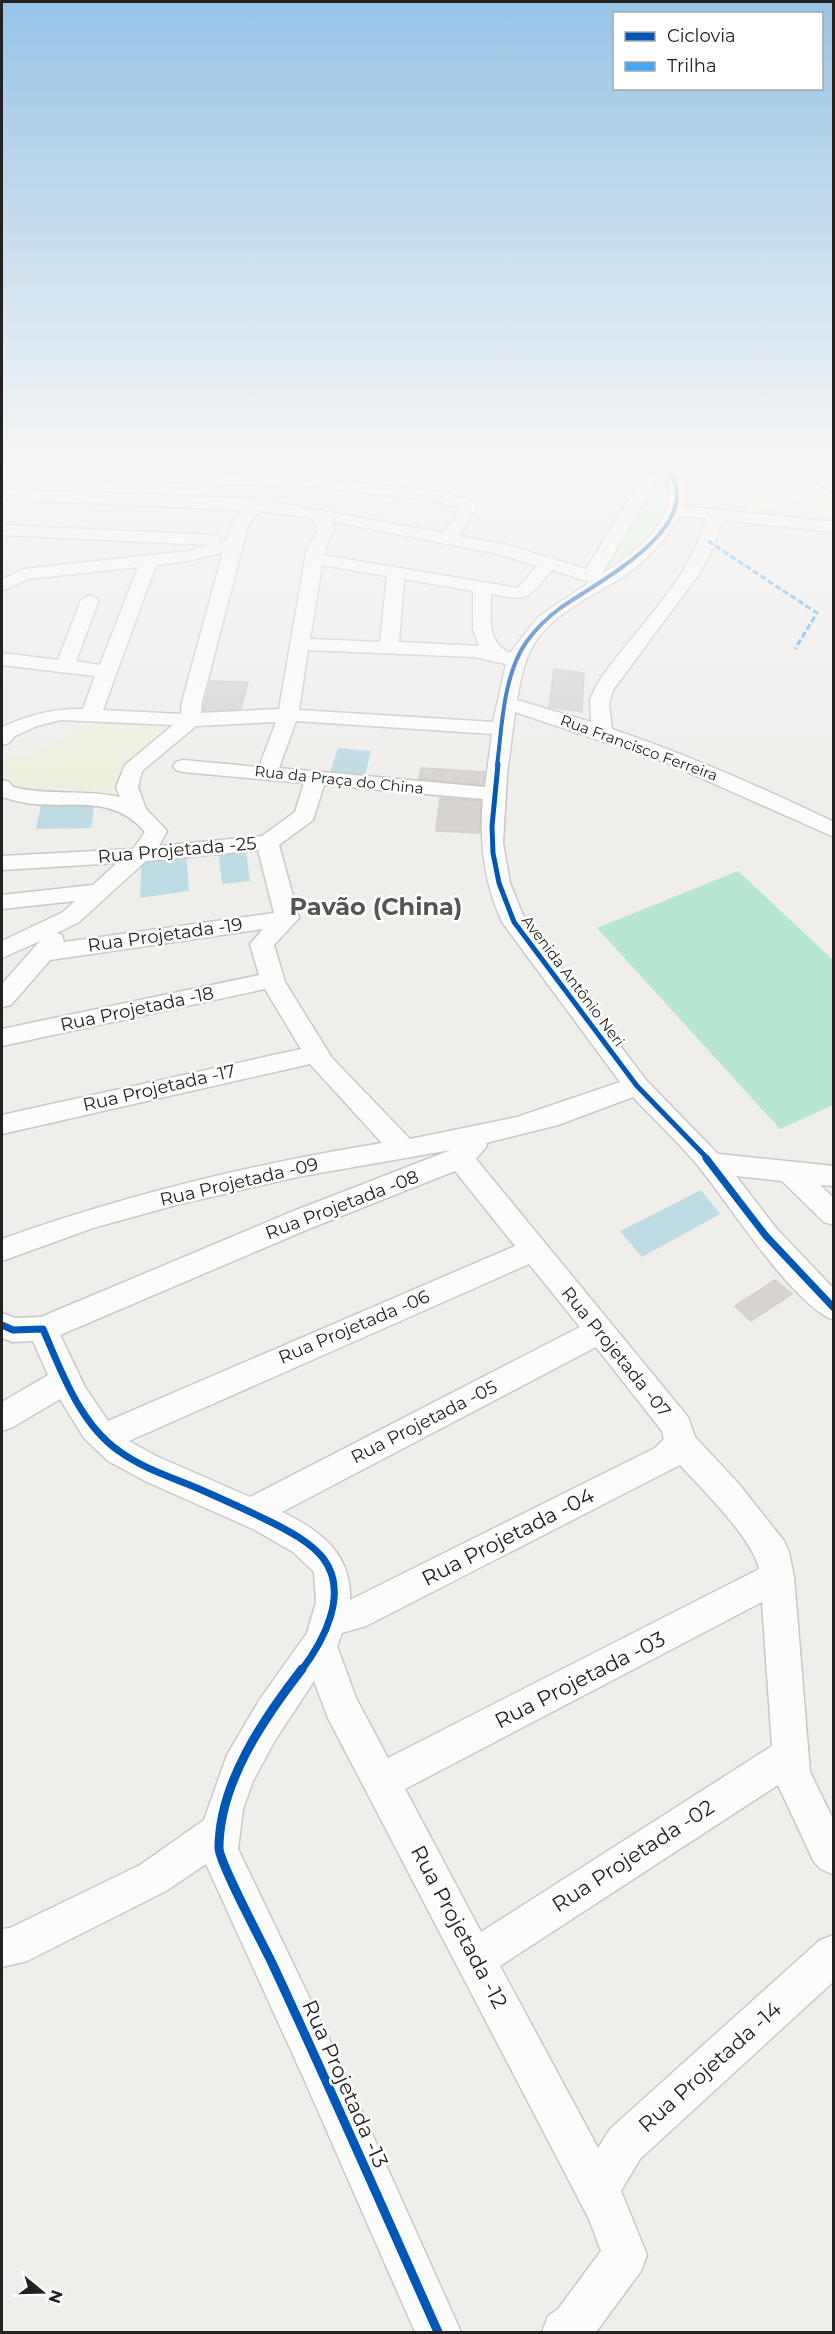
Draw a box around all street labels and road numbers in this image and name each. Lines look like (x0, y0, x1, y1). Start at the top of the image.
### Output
street label: Rua Francisco Ferreira (558, 710, 720, 785)
street label: Rua da Praça do China (254, 761, 425, 798)
street label: Rua Projetada -25 (97, 832, 257, 868)
street label: Avenida Antônio Neri (518, 911, 629, 1050)
street label: Rua Projetada -19 (86, 913, 244, 957)
street label: Rua Projetada -18 (58, 982, 216, 1036)
street label: Rua Projetada -17 (81, 1060, 237, 1116)
street label: Rua Projetada -09 (158, 1153, 320, 1211)
street label: Rua Projetada -08 (262, 1166, 422, 1244)
street label: Rua Projetada -07 (557, 1282, 675, 1422)
street label: Rua Projetada -06 (275, 1285, 433, 1369)
street label: Rua Projetada -05 (347, 1376, 501, 1468)
street label: Rua Projetada -04 (417, 1482, 598, 1591)
street label: Rua Projetada -03 (490, 1626, 669, 1733)
street label: Rua Projetada -02 (547, 1794, 718, 1917)
street label: Rua Projetada -12 (406, 1841, 513, 2013)
street label: Rua Projetada -13 (297, 1996, 394, 2172)
street label: Rua Projetada -14 (633, 1996, 786, 2137)

